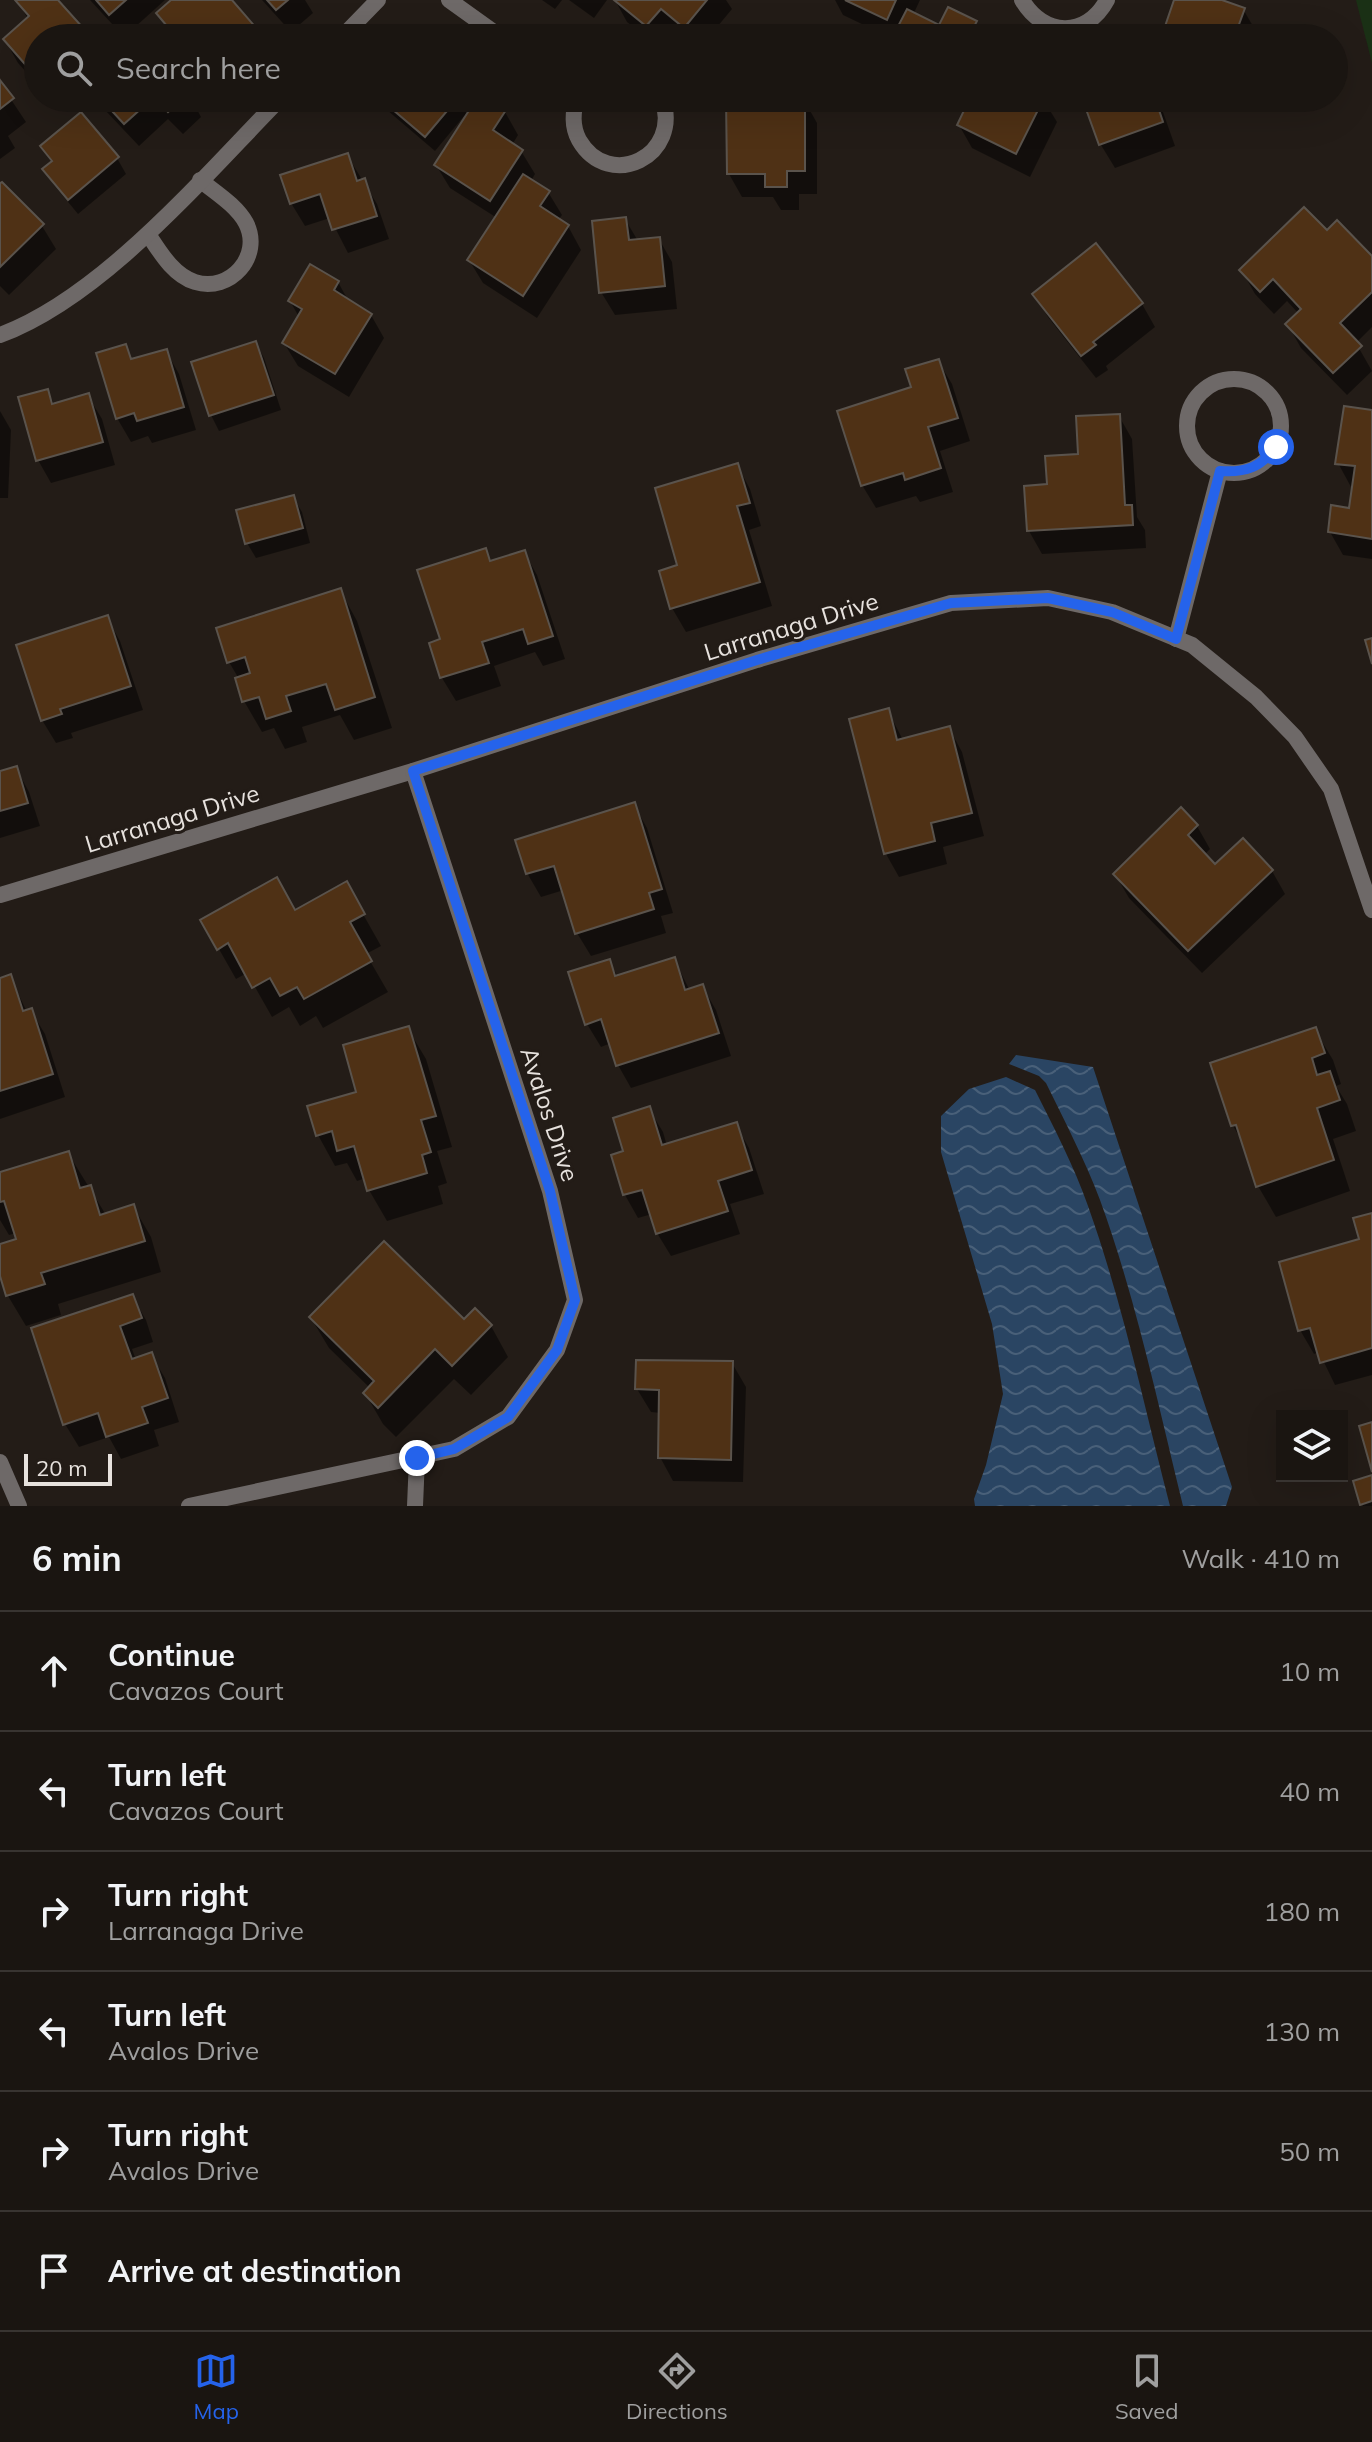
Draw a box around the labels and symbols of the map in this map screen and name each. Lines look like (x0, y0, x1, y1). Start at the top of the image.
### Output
route start (1258, 429, 1294, 465)
street label: Larranaga Drive (700, 585, 882, 667)
street label: Larranaga Drive (81, 777, 263, 859)
street label: Avalos Drive (514, 1043, 586, 1185)
route end (399, 1440, 435, 1476)
scale bar (24, 1450, 112, 1486)

